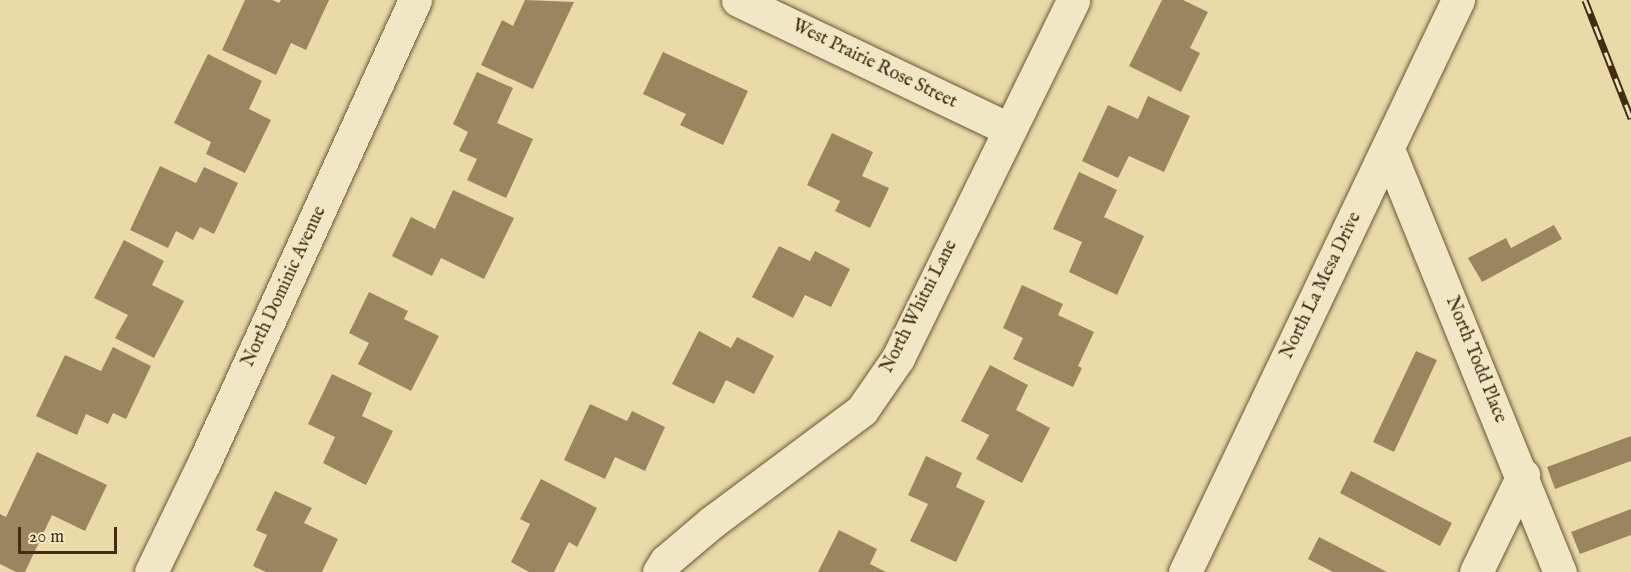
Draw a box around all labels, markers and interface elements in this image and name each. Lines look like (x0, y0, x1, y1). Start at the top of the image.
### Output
street label: West Prairie Rose Street (788, 16, 960, 114)
street label: North Dominic Avenue (238, 203, 332, 371)
street label: North La Mesa Drive (1277, 209, 1367, 363)
street label: North Whitni Lane (877, 237, 963, 377)
street label: North Todd Place (1440, 294, 1510, 426)
scale bar (21, 515, 120, 553)
text: 20 m (29, 526, 64, 549)

